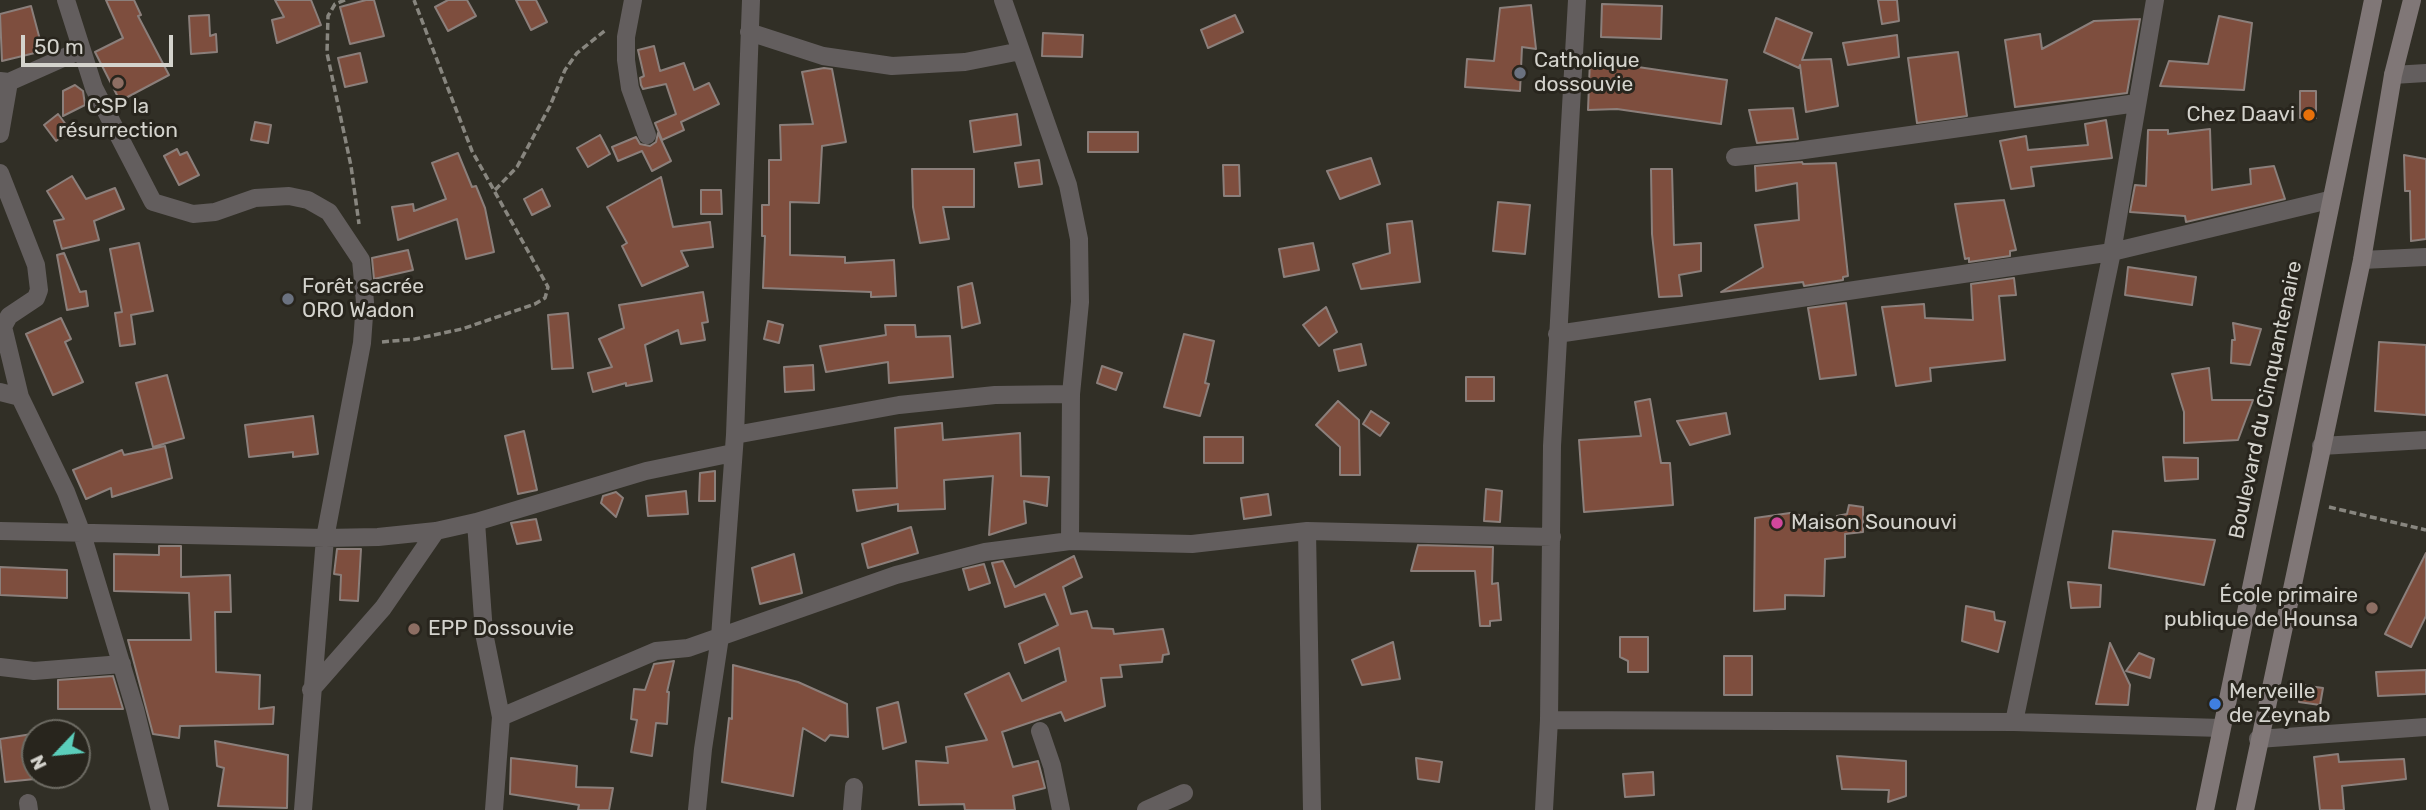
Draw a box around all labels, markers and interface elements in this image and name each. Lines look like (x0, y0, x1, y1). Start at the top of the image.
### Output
scale bar (24, 21, 177, 65)
text: 50 m (34, 34, 84, 59)
place label: Catholique dossouvie (1534, 48, 1640, 98)
marker: Catholique dossouvie (1512, 65, 1528, 81)
marker: CSP la résurrection (110, 75, 126, 91)
place label: CSP la résurrection (58, 94, 178, 144)
place label: Chez Daavi (2186, 102, 2295, 128)
marker: Chez Daavi (2301, 107, 2317, 123)
street label: Boulevard du Cinquantenaire (2224, 259, 2308, 541)
place label: Forêt sacrée ORO Wadon (302, 274, 424, 324)
marker: Forêt sacrée ORO Wadon (280, 291, 296, 307)
place label: Maison Sounouvi (1791, 510, 1957, 536)
marker: Maison Sounouvi (1769, 515, 1785, 531)
place label: École primaire publique de Hounsa (2164, 583, 2358, 633)
marker: École primaire publique de Hounsa (2364, 600, 2380, 616)
place label: EPP Dossouvie (428, 616, 574, 642)
marker: EPP Dossouvie (406, 621, 422, 637)
place label: Merveille de Zeynab (2229, 679, 2330, 729)
marker: Merveille de Zeynab (2207, 696, 2223, 712)
north arrow (21, 719, 91, 789)
text: N (25, 751, 52, 774)

